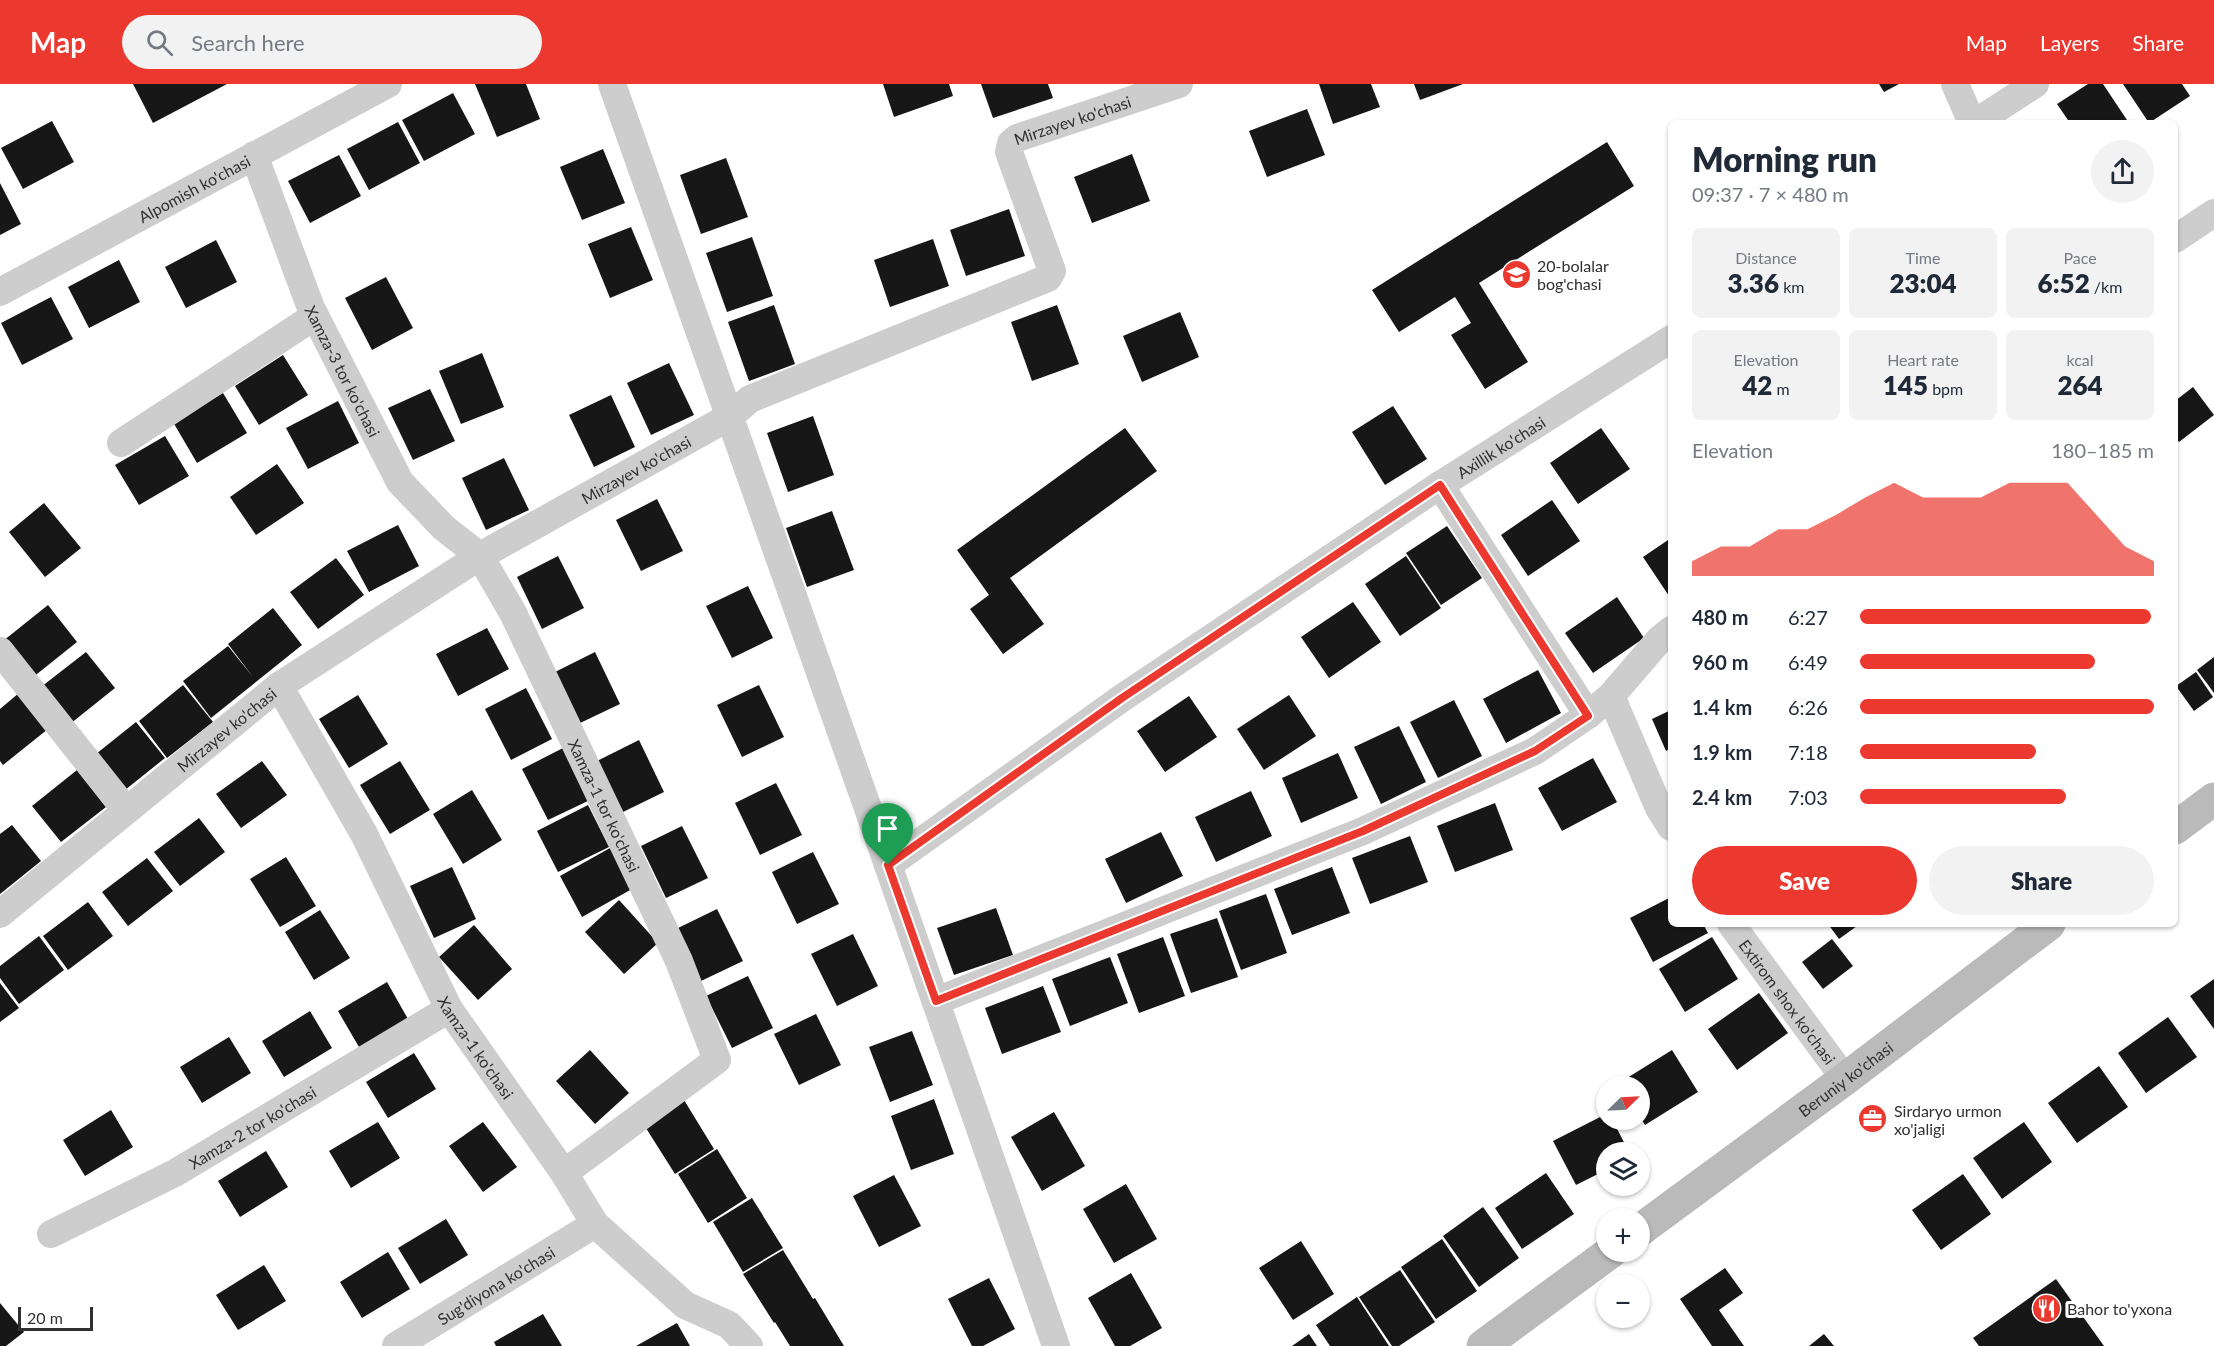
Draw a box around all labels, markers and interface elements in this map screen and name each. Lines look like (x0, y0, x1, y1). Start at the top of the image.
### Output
search box (122, 15, 542, 69)
text: Map (30, 25, 86, 59)
icon: search (143, 26, 176, 59)
text: Search here (191, 29, 305, 56)
text: Map (1966, 30, 2007, 55)
text: Layers (2040, 30, 2099, 55)
text: Share (2132, 30, 2184, 55)
street label: Mirzayev ko'chasi (1011, 91, 1133, 148)
text: Morning run (1692, 139, 1877, 179)
button: share (2091, 140, 2154, 203)
street label: Alpomish ko'chasi (135, 150, 253, 226)
text: 09:37 · 7 × 480 m (1692, 182, 1849, 206)
text: Distance (1735, 248, 1797, 267)
text: Time (1906, 248, 1940, 267)
text: Pace (2063, 248, 2097, 267)
place label: 20-bolalar bog'chasi (1537, 256, 1609, 293)
school or university icon: 20-bolalar bog'chasi (1500, 258, 1532, 290)
text: 3.36 (1728, 267, 1779, 299)
text: 23:04 (1889, 267, 1957, 299)
text: 6:52 (2038, 267, 2090, 299)
text: km (1779, 277, 1804, 296)
text: /km (2090, 277, 2122, 296)
street label: Xamza-3 tor ko'chasi (302, 302, 385, 440)
text: Elevation (1734, 350, 1799, 369)
text: Heart rate (1887, 350, 1959, 369)
text: kcal (2066, 350, 2094, 369)
text: 42 (1742, 369, 1772, 401)
text: 145 (1883, 369, 1928, 401)
text: 264 (2057, 369, 2103, 401)
text: m (1772, 379, 1790, 398)
text: bpm (1928, 379, 1963, 398)
street label: Axillik ko'chasi (1453, 412, 1548, 482)
street label: Mirzayev ko'chasi (578, 431, 694, 507)
text: Elevation (1692, 438, 1773, 462)
text: 180–185 m (2051, 438, 2154, 462)
text: 480 m (1692, 605, 1748, 629)
text: 6:27 (1788, 605, 1828, 629)
text: 960 m (1692, 650, 1748, 674)
text: 6:49 (1788, 650, 1828, 674)
street label: Mirzayev ko'chasi (173, 683, 280, 775)
text: 1.4 km (1692, 695, 1752, 719)
text: 6:26 (1788, 695, 1828, 719)
street label: Xamza-1 tor ko'chasi (565, 736, 645, 875)
text: 1.9 km (1692, 740, 1752, 764)
text: 7:18 (1788, 740, 1828, 764)
text: 2.4 km (1692, 785, 1752, 809)
text: 7:03 (1788, 785, 1828, 809)
pin (862, 803, 913, 865)
icon: arrive (871, 812, 904, 845)
button: Save (1692, 846, 1917, 915)
button: Share (1929, 846, 2154, 915)
street label: Extirom shox ko'chasi (1736, 935, 1840, 1068)
street label: Xamza-1 ko'chasi (435, 993, 518, 1102)
street label: Beruniy ko'chasi (1794, 1037, 1896, 1120)
north arrow (1596, 1076, 1650, 1130)
map controls (1596, 1076, 1650, 1328)
street label: Xamza-2 tor ko'chasi (185, 1081, 319, 1172)
place label: Sirdaryo urmon xo'jaligi (1894, 1101, 2002, 1138)
office icon: Sirdaryo urmon xo'jaligi (1857, 1103, 1889, 1135)
button: layers (1596, 1142, 1650, 1196)
button: + (1596, 1208, 1650, 1262)
street label: Sug'diyona ko'chasi (434, 1242, 558, 1328)
button: − (1596, 1274, 1650, 1328)
restaurant icon: Bahor to'yxona (2030, 1292, 2062, 1324)
place label: Bahor to'yxona (2067, 1299, 2172, 1318)
scale bar (18, 1304, 93, 1332)
text: 20 m (27, 1308, 63, 1327)

